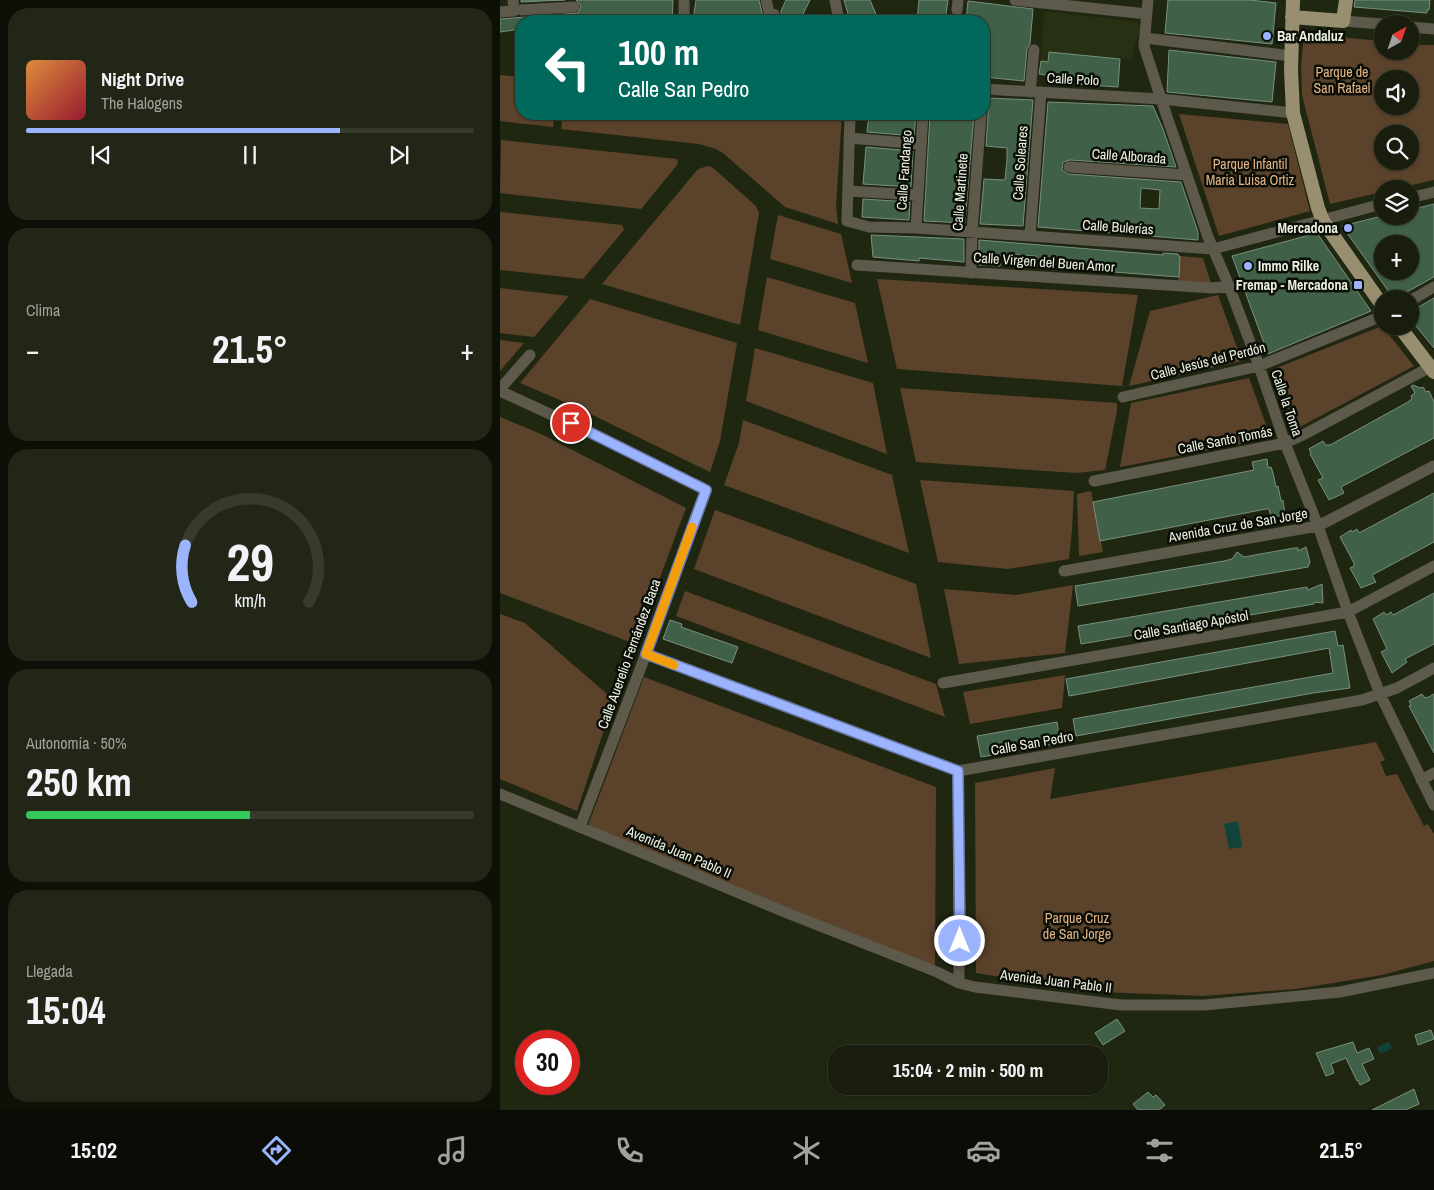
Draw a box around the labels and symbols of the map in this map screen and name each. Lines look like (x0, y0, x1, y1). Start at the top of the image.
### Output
north arrow (1374, 15, 1419, 60)
place label: Bar Andaluz (1277, 27, 1344, 45)
marker: Bar Andaluz (1261, 30, 1273, 42)
park label: Parque de San Rafael (1314, 63, 1370, 97)
street label: Calle Polo (1046, 69, 1100, 89)
street label: Calle Soleares (1008, 125, 1032, 201)
street label: Calle Fandango (892, 129, 916, 211)
street label: Calle Alborada (1091, 144, 1167, 168)
street label: Calle Martinete (948, 153, 972, 231)
park label: Parque Infantil Maria Luisa Ortiz (1206, 155, 1295, 189)
street label: Calle Bulerías (1082, 216, 1155, 238)
place label: Mercadona (1277, 219, 1339, 237)
marker: Mercadona (1342, 222, 1354, 234)
street label: Calle Virgen del Buen Amor (973, 248, 1115, 276)
place label: Immo Rilke (1258, 257, 1319, 275)
marker: Immo Rilke (1242, 260, 1254, 272)
place label: Fremap - Mercadona (1236, 276, 1349, 294)
marker: Fremap - Mercadona (1352, 279, 1364, 291)
street label: Calle Jesús del Perdón (1149, 338, 1267, 384)
street label: Calle la Toma (1267, 367, 1307, 439)
pin (550, 402, 592, 444)
street label: Calle Santo Tomás (1176, 422, 1274, 458)
street label: Avenida Cruz de San Jorge (1166, 504, 1309, 546)
street label: Calle Auerelio Fernández Baca (593, 576, 665, 731)
street label: Calle Santiago Apóstol (1132, 606, 1250, 644)
street label: Calle San Pedro (989, 727, 1075, 759)
street label: Avenida Juan Pablo II (623, 821, 734, 882)
park label: Parque Cruz de San Jorge (1043, 909, 1111, 943)
position arrow (933, 914, 985, 966)
street label: Avenida Juan Pablo II (998, 965, 1113, 997)
speed limit sign: 30 (515, 1030, 580, 1095)

